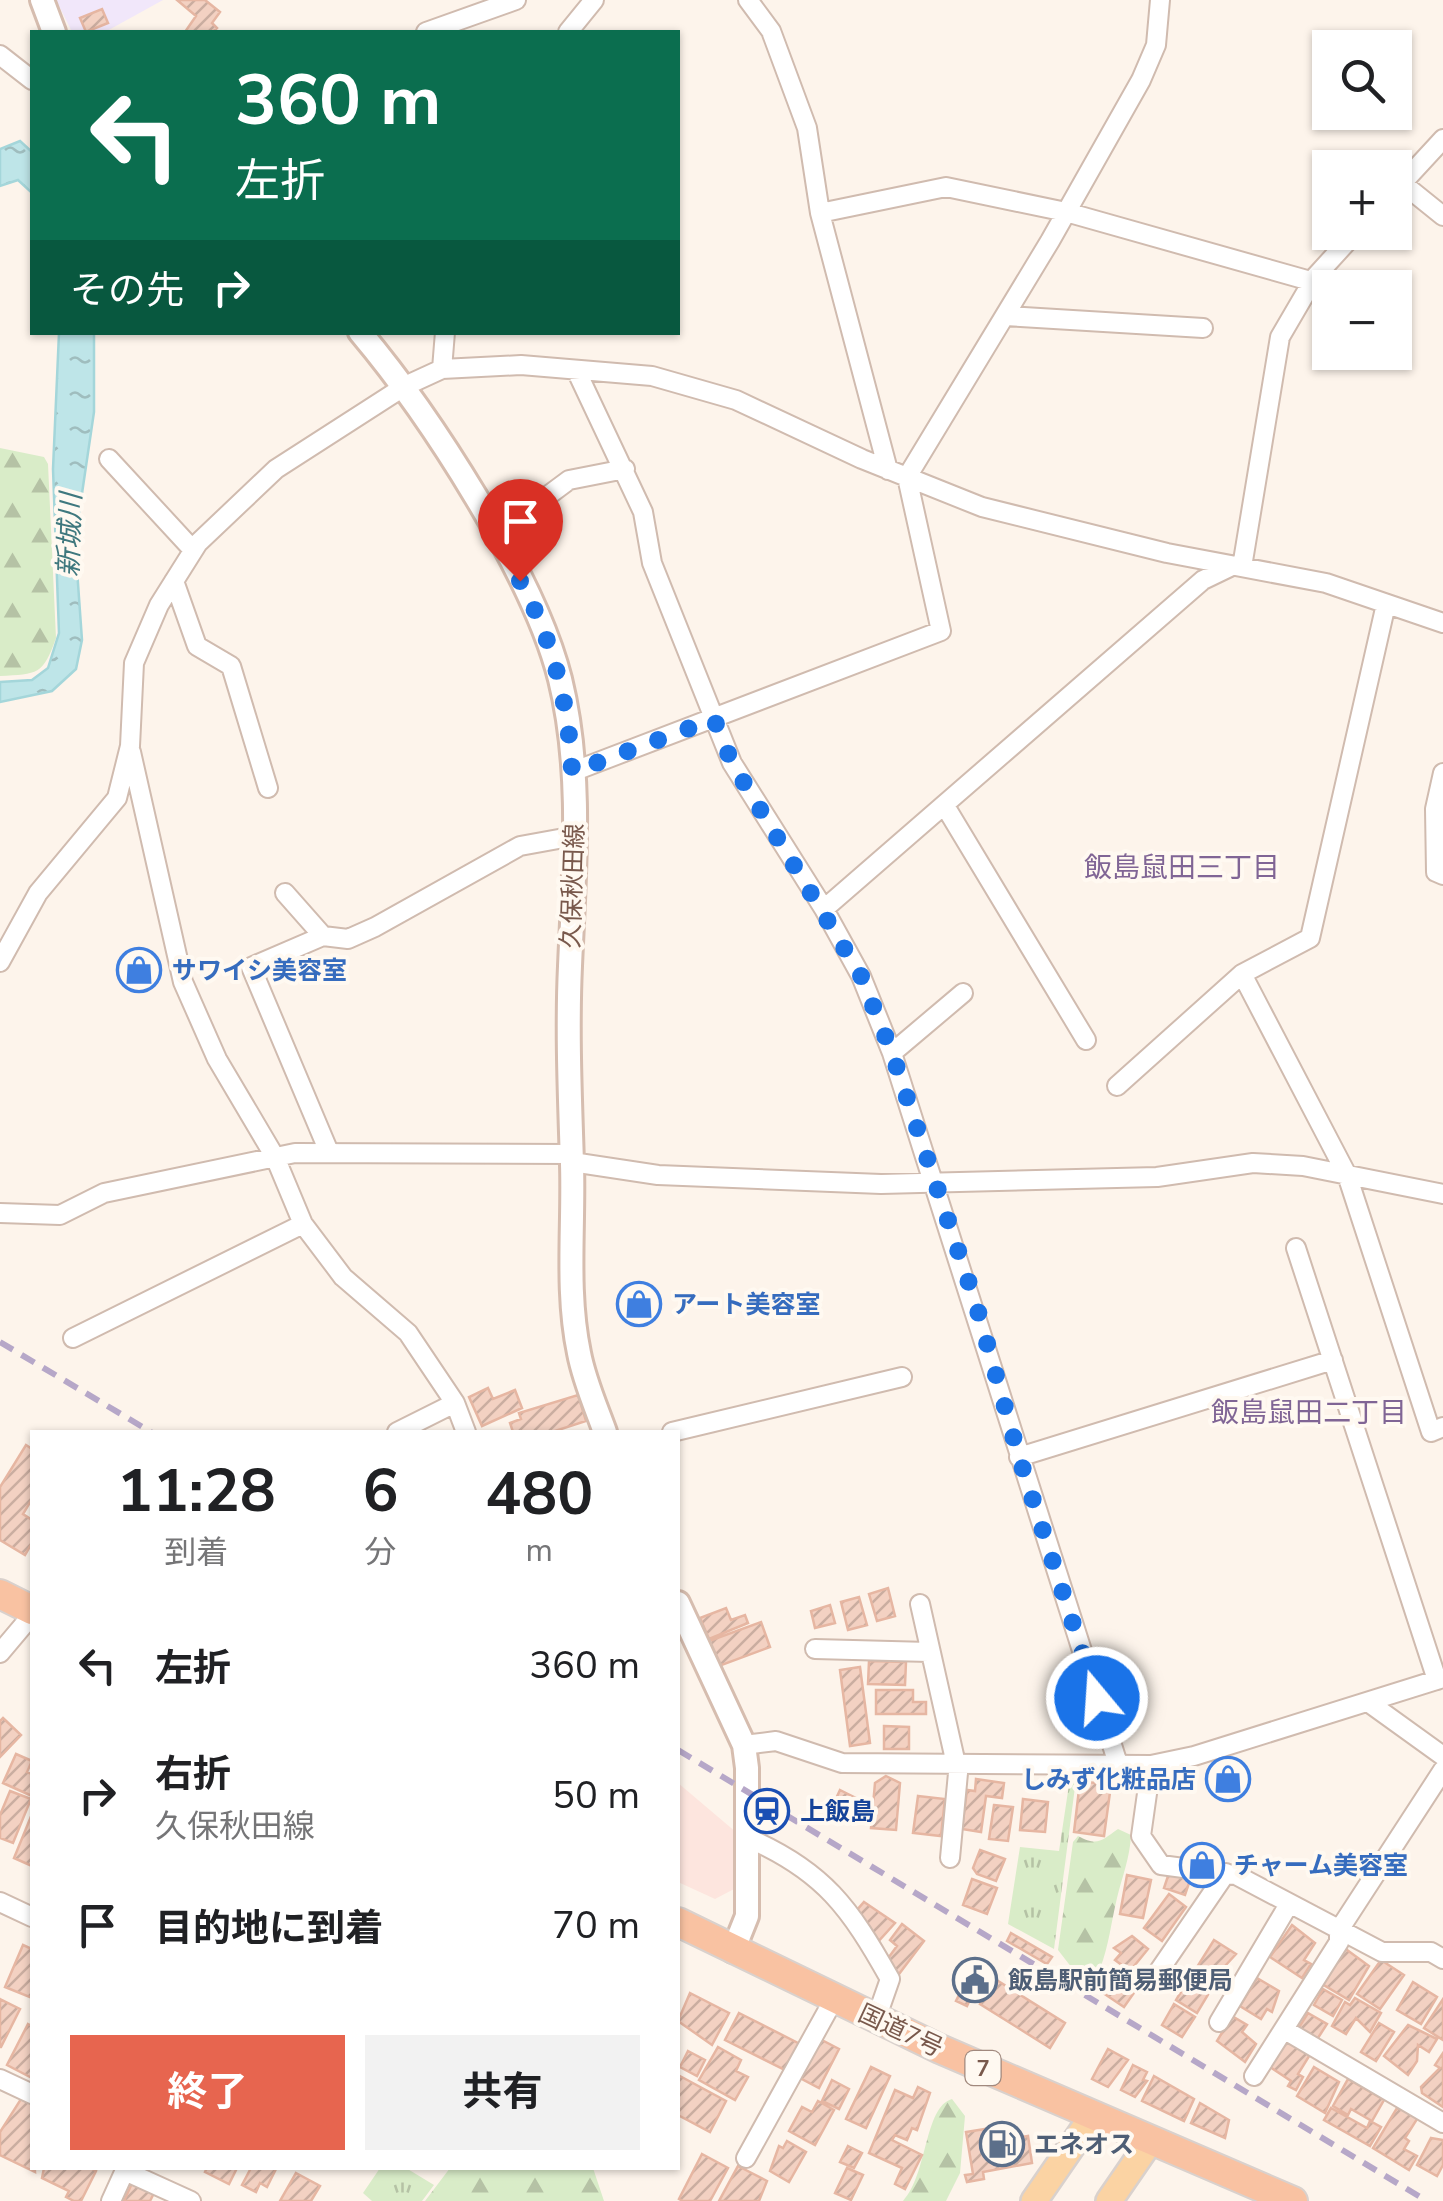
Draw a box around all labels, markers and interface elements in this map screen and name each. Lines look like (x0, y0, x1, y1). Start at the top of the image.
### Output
map controls (1312, 30, 1412, 370)
button: search (1312, 30, 1412, 130)
text: 360 m (235, 53, 441, 149)
icon: left (70, 70, 200, 200)
button: + (1312, 150, 1412, 250)
text: 左折 (235, 151, 325, 212)
icon: right (204, 260, 259, 315)
text: その先 (70, 265, 184, 316)
button: − (1312, 270, 1412, 370)
pin (478, 479, 563, 582)
water label: 新城川 (50, 489, 91, 578)
icon: arrive (493, 494, 548, 549)
street label: 久保秋田線 (554, 823, 592, 949)
district label: 飯島鼠田三丁目 (1084, 849, 1280, 887)
shop icon: サワイシ美容室 (116, 947, 162, 993)
place label: サワイシ美容室 (172, 954, 347, 988)
shop icon: アート美容室 (616, 1281, 662, 1327)
place label: アート美容室 (672, 1288, 821, 1322)
district label: 飯島鼠田二丁目 (1211, 1394, 1407, 1432)
text: 11:28 (117, 1450, 276, 1532)
text: 6 (362, 1450, 398, 1532)
text: 480 (485, 1453, 593, 1535)
text: m (525, 1529, 553, 1572)
text: 到着 (164, 1531, 228, 1574)
text: 分 (364, 1531, 396, 1574)
icon: left (70, 1638, 125, 1693)
text: 360 m (529, 1640, 640, 1691)
text: 左折 (155, 1643, 231, 1694)
position arrow (1045, 1646, 1149, 1750)
text: 右折 (155, 1749, 231, 1800)
shop icon: しみず化粧品店 (1205, 1756, 1251, 1802)
place label: しみず化粧品店 (1021, 1763, 1196, 1797)
icon: right (70, 1768, 125, 1823)
text: 50 m (552, 1770, 640, 1821)
station icon: 上飯島 (744, 1788, 790, 1834)
place label: 上飯島 (800, 1795, 875, 1829)
text: 久保秋田線 (155, 1805, 315, 1848)
shop icon: チャーム美容室 (1179, 1842, 1225, 1888)
place label: チャーム美容室 (1234, 1849, 1408, 1883)
icon: arrive (70, 1898, 125, 1953)
text: 70 m (552, 1900, 640, 1951)
text: 目的地に到着 (155, 1903, 383, 1954)
public building icon: 飯島駅前簡易郵便局 (952, 1957, 998, 2003)
place label: 飯島駅前簡易郵便局 (1008, 1964, 1233, 1998)
street label: 国道7号 (853, 1996, 949, 2065)
button: 終了 (70, 2035, 345, 2150)
button: 共有 (365, 2035, 640, 2150)
road number: 7 (966, 2051, 1000, 2085)
fuel station icon: エネオス (979, 2121, 1025, 2167)
place label: エネオス (1034, 2128, 1134, 2162)

